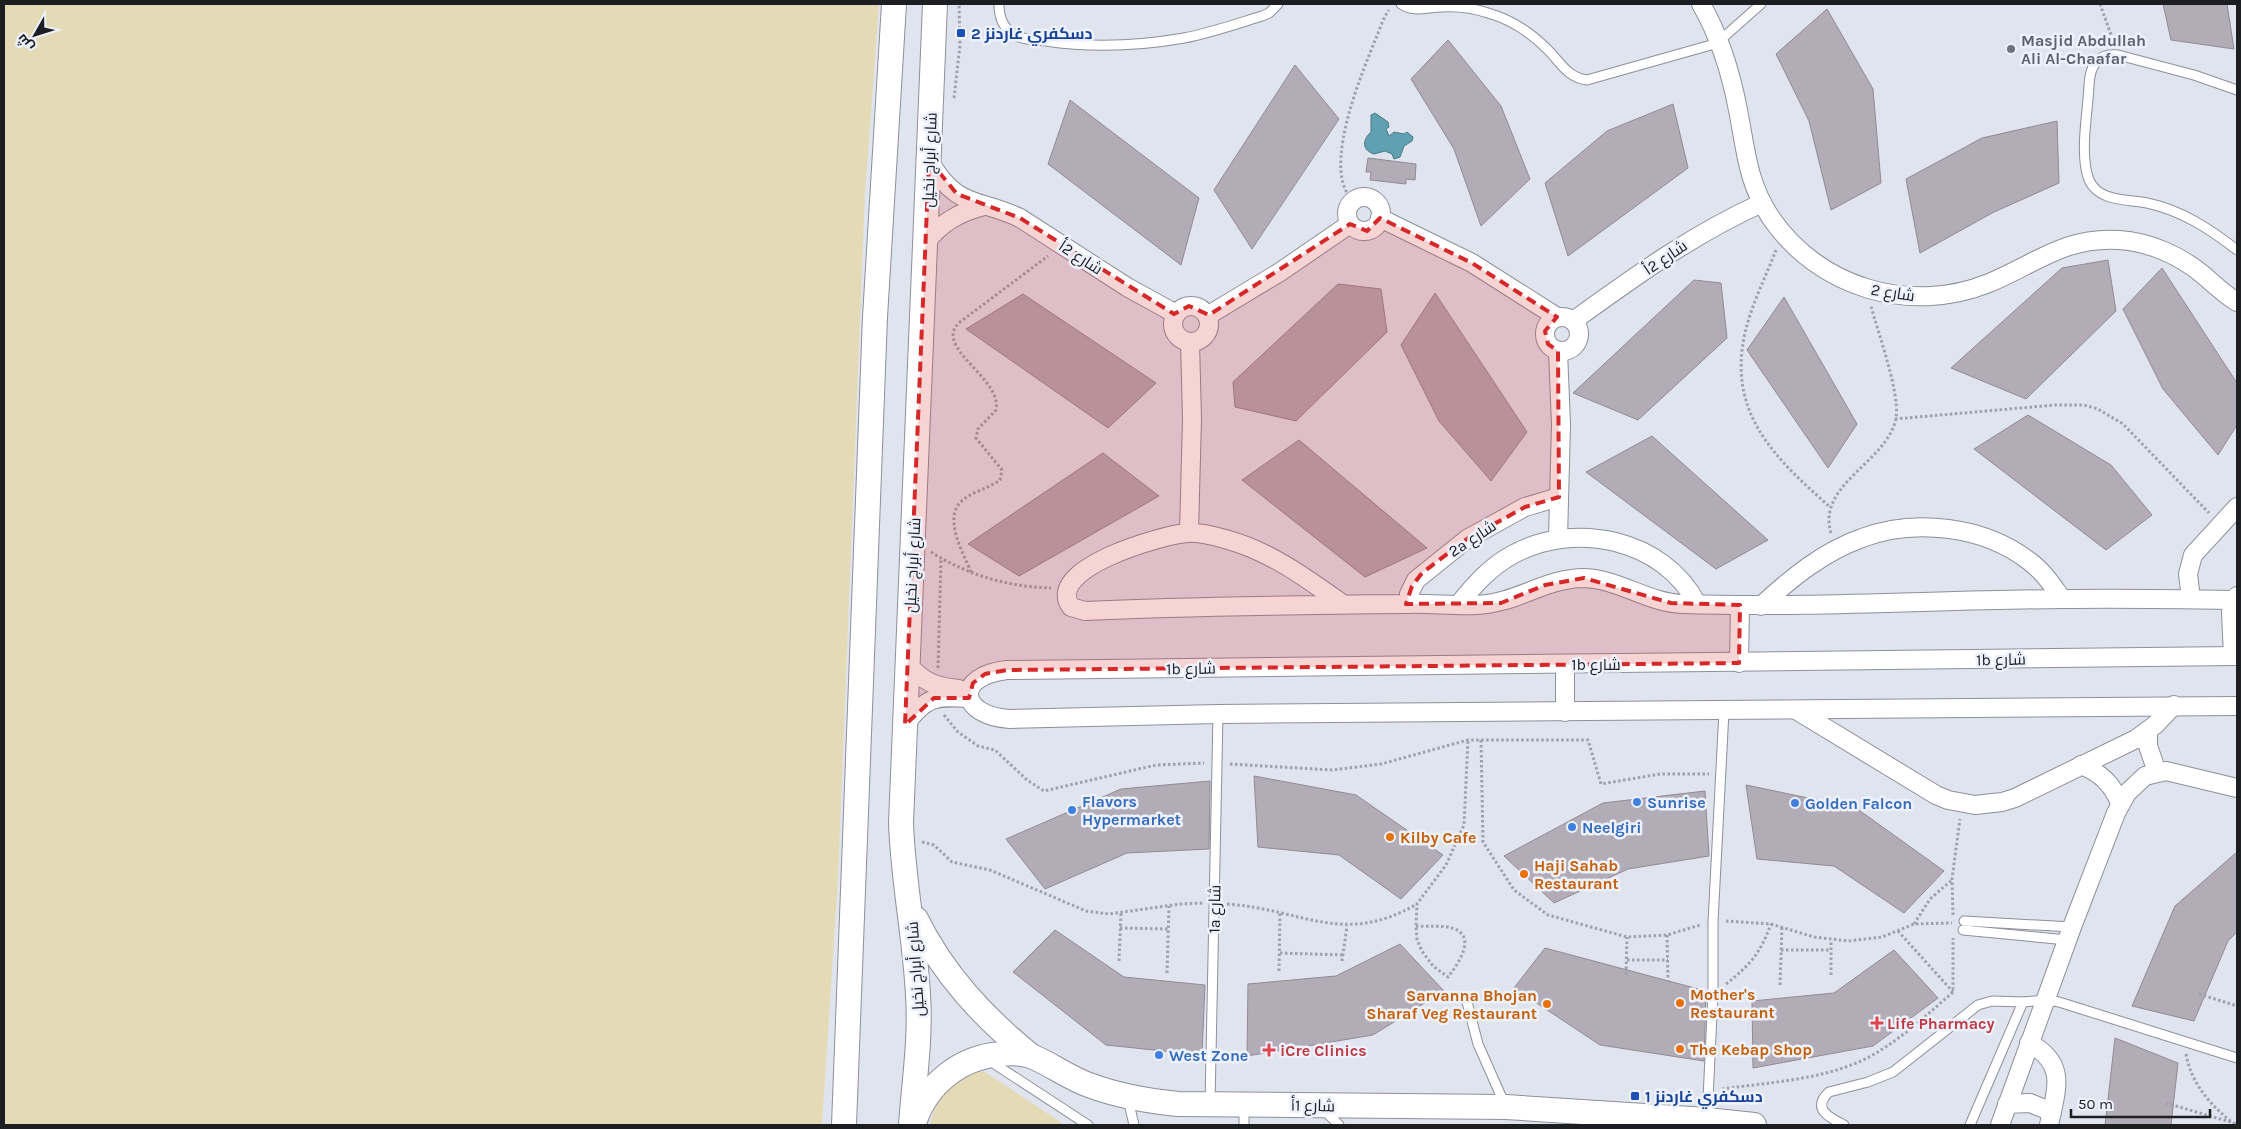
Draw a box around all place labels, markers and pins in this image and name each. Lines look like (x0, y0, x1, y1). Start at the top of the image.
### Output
place label: دسكفري غاردنز 2 (971, 24, 1093, 46)
marker: دسكفري غاردنز 2 (955, 27, 967, 39)
place label: Masjid Abdullah Ali Al-Chaafar (2021, 31, 2146, 68)
marker: Masjid Abdullah Ali Al-Chaafar (2005, 43, 2017, 55)
place label: Flavors Hypermarket (1082, 792, 1181, 829)
place label: Sunrise (1647, 793, 1706, 812)
place label: Golden Falcon (1805, 794, 1912, 813)
marker: Sunrise (1631, 796, 1643, 808)
marker: Golden Falcon (1789, 797, 1801, 809)
marker: Flavors Hypermarket (1066, 804, 1078, 816)
place label: Neelgiri (1582, 818, 1641, 837)
marker: Neelgiri (1566, 821, 1578, 833)
place label: Kilby Cafe (1400, 828, 1476, 847)
marker: Kilby Cafe (1384, 831, 1396, 843)
place label: Haji Sahab Restaurant (1534, 856, 1619, 893)
marker: Haji Sahab Restaurant (1518, 868, 1530, 880)
place label: Mother's Restaurant (1690, 985, 1775, 1022)
place label: Sarvanna Bhojan Sharaf Veg Restaurant (1366, 986, 1537, 1023)
marker: Mother's Restaurant (1674, 997, 1686, 1009)
marker: Sarvanna Bhojan Sharaf Veg Restaurant (1541, 998, 1553, 1010)
place label: Life Pharmacy (1887, 1014, 1995, 1033)
marker: Life Pharmacy (1871, 1017, 1883, 1029)
place label: The Kebap Shop (1690, 1040, 1812, 1059)
place label: iCre Clinics (1280, 1041, 1367, 1060)
marker: iCre Clinics (1262, 1043, 1276, 1057)
marker: The Kebap Shop (1674, 1043, 1686, 1055)
place label: West Zone (1169, 1046, 1248, 1065)
marker: West Zone (1153, 1049, 1165, 1061)
place label: دسكفري غاردنز 1 (1645, 1087, 1763, 1109)
marker: دسكفري غاردنز 1 (1629, 1090, 1641, 1102)

